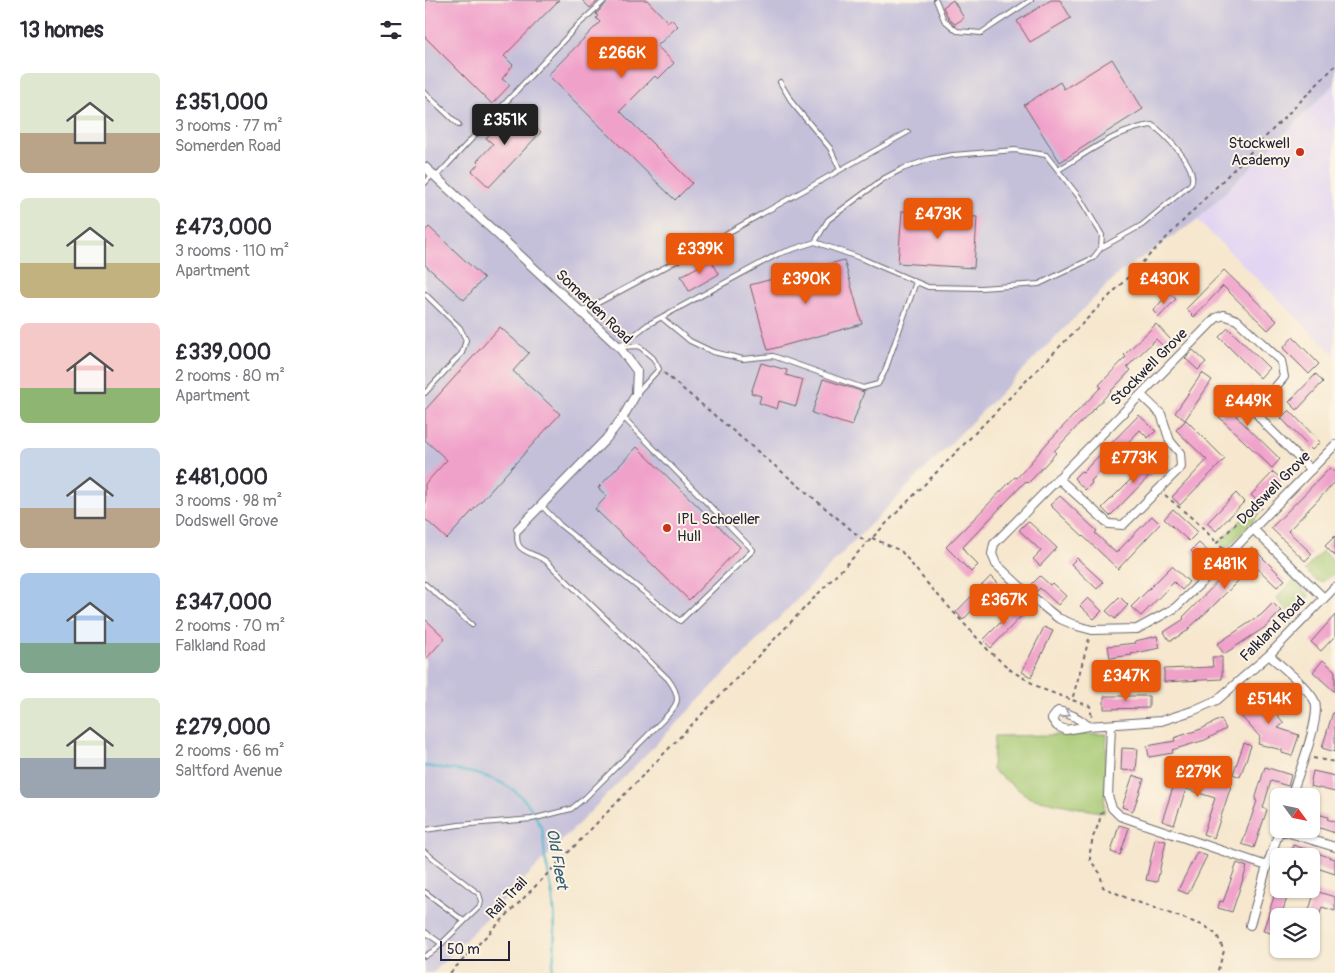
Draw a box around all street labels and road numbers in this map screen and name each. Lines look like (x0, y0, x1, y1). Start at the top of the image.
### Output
street label: Somerden Road (552, 266, 636, 348)
street label: Stockwell Grove (1106, 324, 1192, 410)
street label: Dodswell Grove (1233, 447, 1315, 529)
street label: Falkland Road (1236, 592, 1310, 666)
street label: Rail Trail (482, 873, 532, 923)

